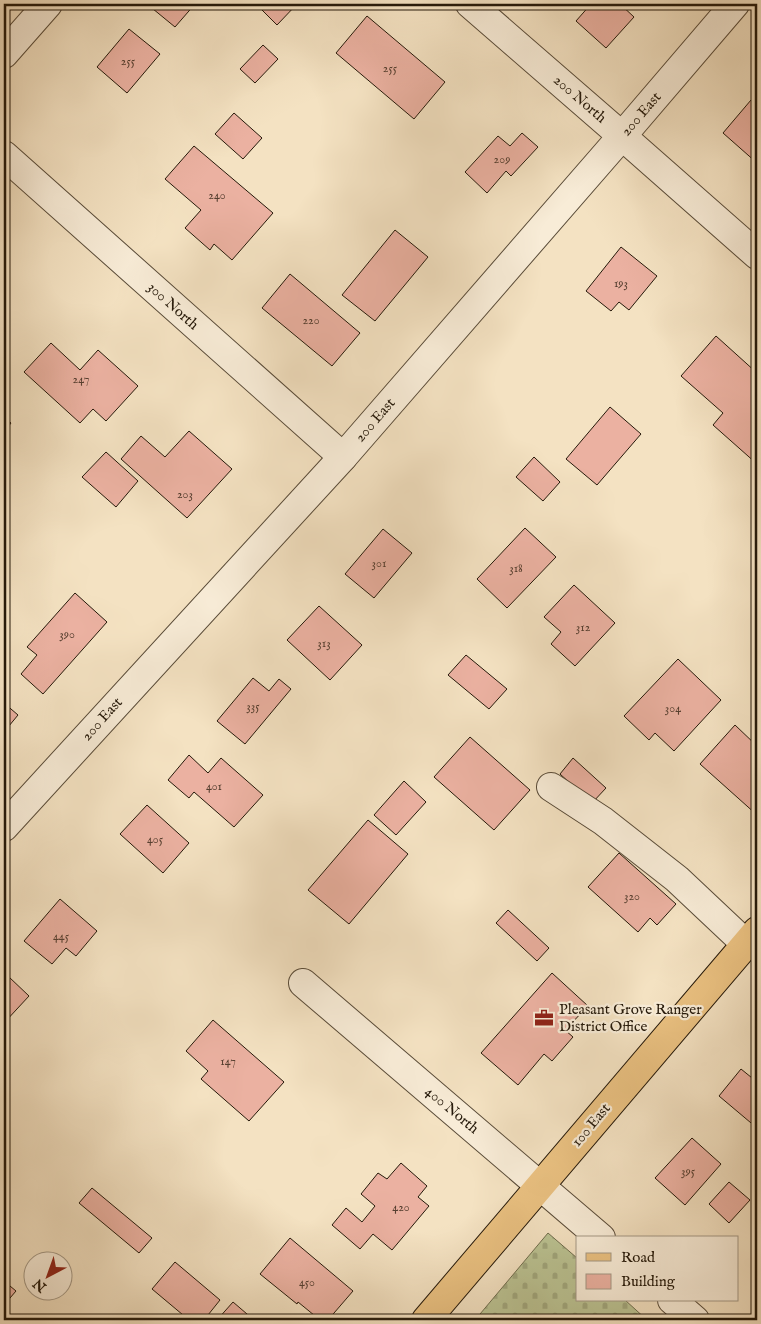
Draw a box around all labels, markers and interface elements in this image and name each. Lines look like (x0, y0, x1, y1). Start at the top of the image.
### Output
house number: 255 (121, 54, 136, 69)
house number: 255 (383, 61, 398, 76)
street label: 200 North (550, 71, 610, 127)
street label: 200 East (617, 88, 665, 140)
house number: 209 (494, 152, 510, 167)
house number: 240 (208, 188, 226, 203)
house number: 193 (614, 276, 628, 291)
street label: 300 North (143, 278, 203, 334)
house number: 220 (302, 313, 320, 328)
house number: 247 (73, 372, 89, 387)
street label: 200 East (351, 394, 399, 446)
house number: 203 (177, 487, 193, 502)
house number: 301 (372, 556, 386, 571)
house number: 318 (509, 561, 523, 576)
house number: 312 (576, 620, 591, 635)
house number: 390 (59, 627, 75, 642)
house number: 313 (317, 636, 331, 651)
street label: 200 East (77, 693, 127, 745)
house number: 335 (246, 699, 260, 714)
house number: 304 (665, 701, 681, 716)
house number: 401 (206, 779, 222, 794)
house number: 405 (147, 832, 164, 847)
house number: 320 (624, 889, 640, 904)
house number: 445 (53, 929, 70, 944)
place label: Pleasant Grove Ranger District Office (559, 1000, 702, 1036)
office icon: Pleasant Grove Ranger District Office (533, 1007, 555, 1029)
house number: 147 (220, 1054, 236, 1069)
street label: 400 North (421, 1082, 483, 1138)
street label: 100 East (567, 1099, 615, 1151)
house number: 395 (681, 1164, 696, 1179)
house number: 420 (392, 1200, 410, 1215)
legend (576, 1236, 738, 1302)
text: Road (621, 1248, 656, 1267)
north arrow (22, 1252, 72, 1302)
text: Building (621, 1272, 676, 1291)
text: N (30, 1274, 51, 1296)
house number: 450 (299, 1275, 315, 1290)

